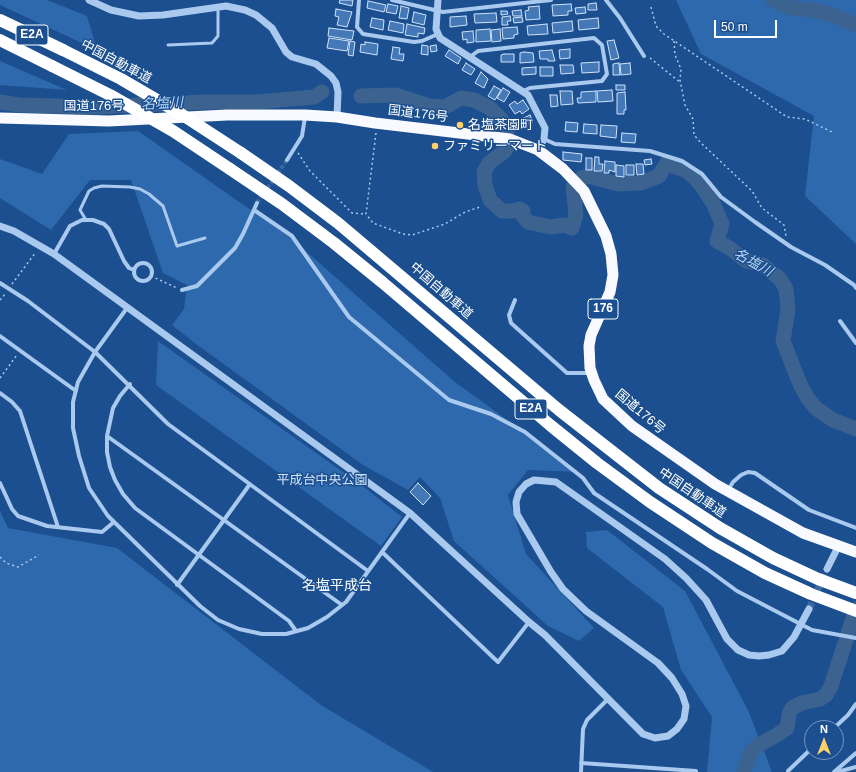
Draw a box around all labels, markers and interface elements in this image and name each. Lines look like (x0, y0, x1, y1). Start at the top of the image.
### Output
scale bar (716, 12, 779, 38)
text: 50 m (721, 20, 748, 34)
road number: E2A (16, 25, 48, 45)
street label: 中国自動車道 (78, 37, 154, 87)
water label: 名塩川 (141, 95, 183, 113)
street label: 国道176号 (64, 98, 124, 114)
street label: 国道176号 (387, 103, 449, 125)
place label: 名塩茶園町 (468, 117, 533, 133)
marker: 名塩茶園町 (455, 120, 465, 130)
place label: ファミリーマート (443, 138, 547, 154)
marker: ファミリーマート (430, 141, 440, 151)
water label: 名塩川 (731, 245, 775, 281)
street label: 中国自動車道 (406, 260, 476, 322)
road number: 176 (588, 299, 618, 319)
street label: 国道176号 (612, 387, 668, 437)
road number: E2A (515, 399, 547, 419)
street label: 中国自動車道 (655, 465, 729, 521)
park label: 平成台中央公園 (277, 472, 367, 488)
district label: 名塩平成台 (302, 578, 372, 594)
north arrow (804, 720, 844, 760)
text: N (820, 723, 828, 735)

